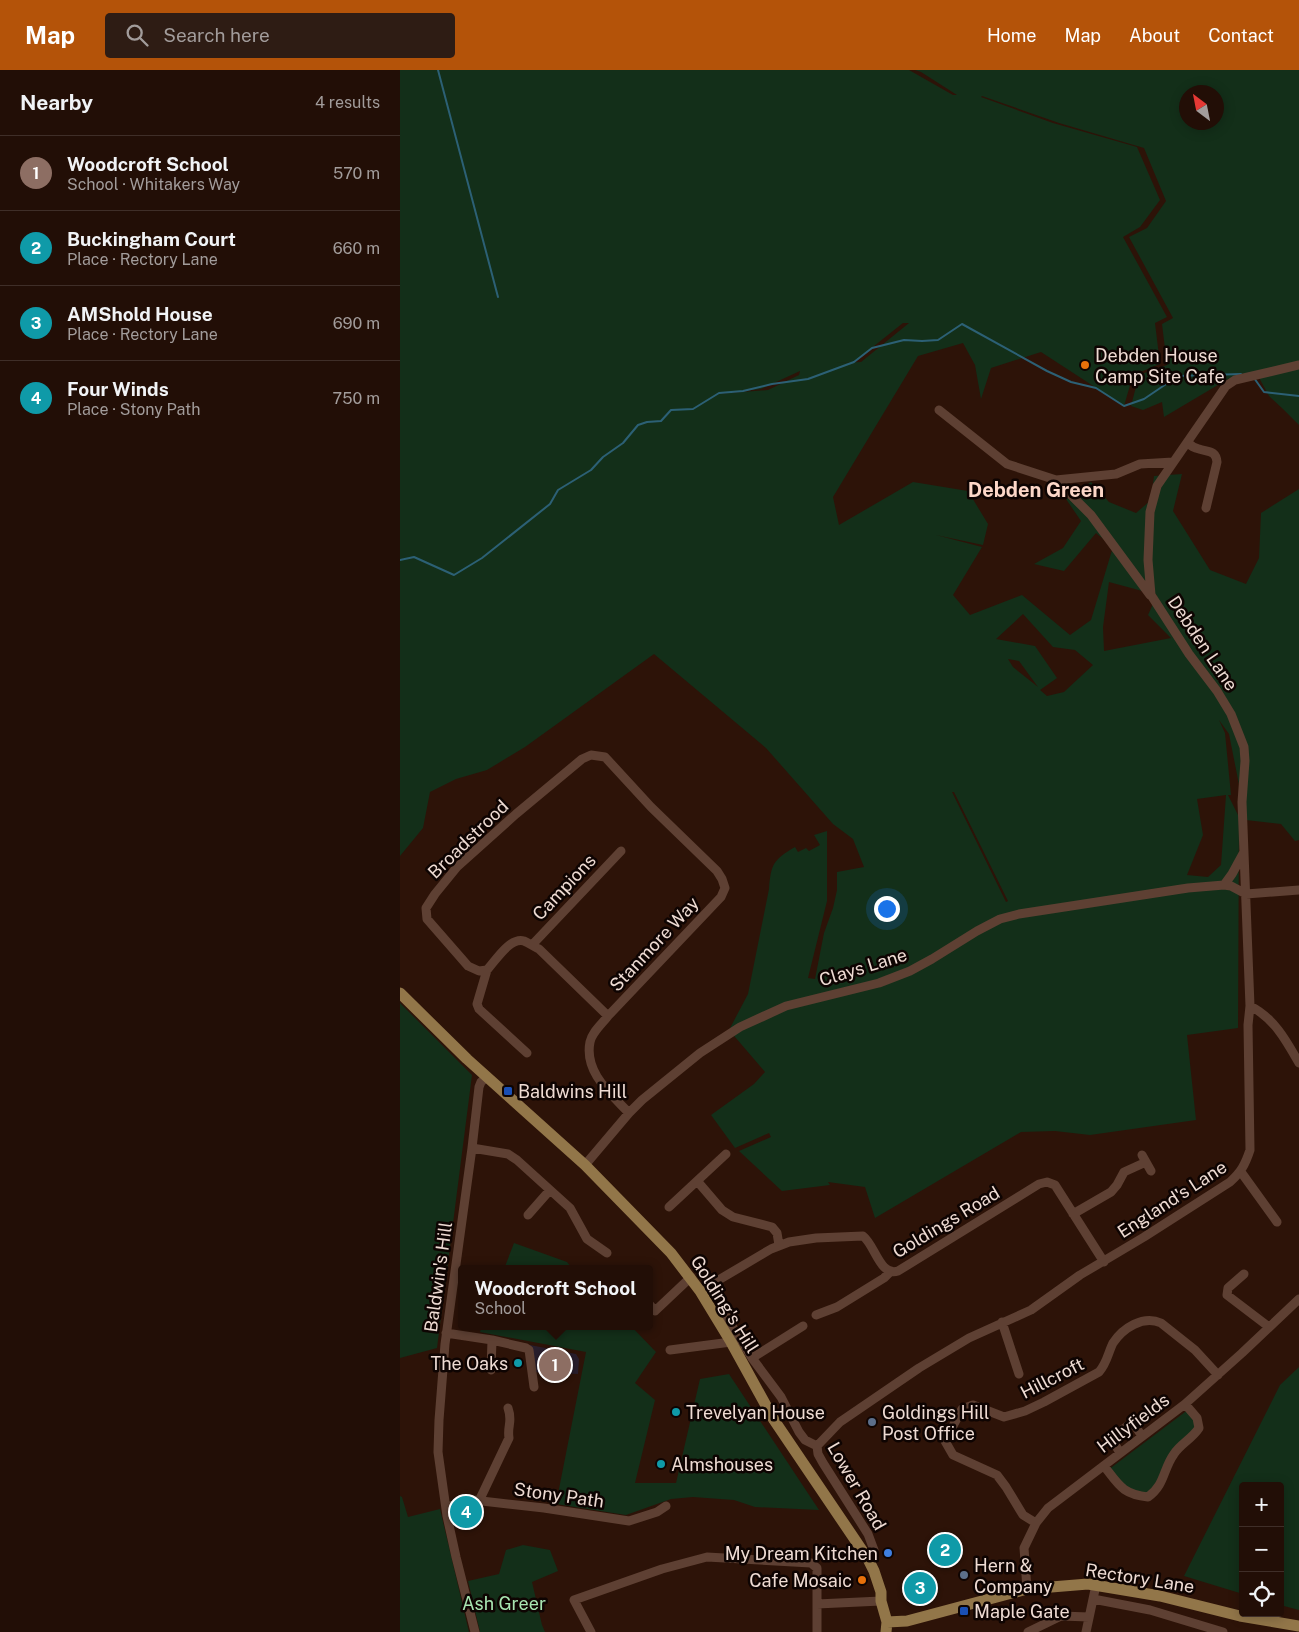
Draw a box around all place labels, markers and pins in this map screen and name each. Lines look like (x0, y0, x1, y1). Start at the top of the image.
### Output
place label: Debden House Camp Site Cafe (1095, 345, 1225, 387)
marker: Debden House Camp Site Cafe (1079, 359, 1091, 371)
place label: Baldwins Hill (518, 1081, 627, 1102)
marker: Baldwins Hill (502, 1085, 514, 1097)
pin: 1 (539, 1346, 571, 1384)
place label: The Oaks (431, 1353, 508, 1374)
marker: The Oaks (512, 1357, 524, 1369)
place label: Trevelyan House (686, 1402, 825, 1423)
place label: Goldings Hill Post Office (882, 1402, 990, 1444)
marker: Trevelyan House (670, 1406, 682, 1418)
marker: Goldings Hill Post Office (866, 1416, 878, 1428)
place label: Almshouses (671, 1454, 773, 1475)
marker: Almshouses (655, 1458, 667, 1470)
pin: 4 (450, 1493, 482, 1531)
pin: 2 (929, 1531, 961, 1569)
place label: My Dream Kitchen (725, 1543, 878, 1564)
marker: My Dream Kitchen (882, 1547, 894, 1559)
place label: Hern & Company (974, 1555, 1053, 1597)
pin: 3 (904, 1569, 936, 1607)
marker: Hern & Company (958, 1569, 970, 1581)
place label: Cafe Mosaic (749, 1570, 852, 1591)
marker: Cafe Mosaic (856, 1574, 868, 1586)
place label: Maple Gate (974, 1601, 1070, 1622)
marker: Maple Gate (958, 1605, 970, 1617)

